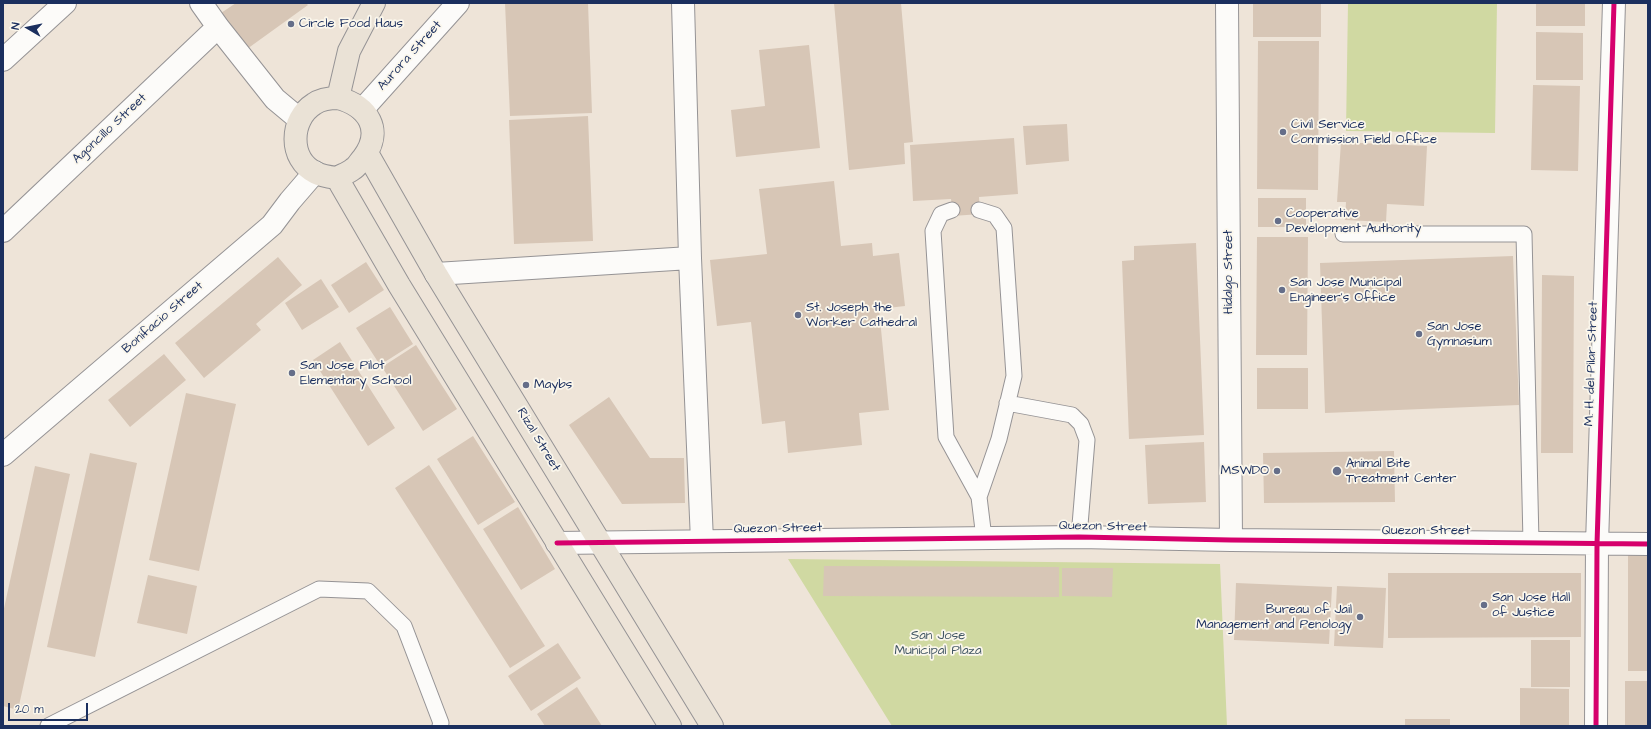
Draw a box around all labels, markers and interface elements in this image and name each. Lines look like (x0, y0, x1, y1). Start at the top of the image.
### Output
north arrow (8, 8, 48, 48)
place label: Circle Food Haus (299, 16, 403, 32)
street label: Aurora Street (375, 18, 445, 94)
marker: Circle Food Haus (286, 19, 296, 29)
text: N (8, 21, 24, 31)
street label: Agoncillo Street (70, 91, 150, 167)
place label: Civil Service Commission Field Office (1291, 117, 1437, 148)
marker: Civil Service Commission Field Office (1278, 127, 1288, 137)
place label: Cooperative Development Authority (1286, 206, 1421, 237)
marker: Cooperative Development Authority (1273, 216, 1283, 226)
street label: Hidalgo Street (1221, 230, 1237, 314)
place label: San Jose Municipal Engineer's Office (1290, 275, 1402, 306)
street label: Bonifacio Street (119, 279, 207, 357)
marker: San Jose Municipal Engineer's Office (1277, 285, 1287, 295)
place label: St. Joseph the Worker Cathedral (806, 300, 917, 331)
street label: M. H. del Pilar Street (1582, 301, 1602, 427)
marker: St. Joseph the Worker Cathedral (793, 310, 803, 320)
place label: San Jose Gymnasium (1427, 319, 1492, 350)
marker: San Jose Gymnasium (1414, 329, 1424, 339)
place label: San Jose Pilot Elementary School (300, 358, 411, 389)
marker: San Jose Pilot Elementary School (287, 368, 297, 378)
place label: Maybs (534, 377, 572, 393)
marker: Maybs (521, 380, 531, 390)
street label: Rizal Street (513, 405, 563, 475)
place label: Animal Bite Treatment Center (1346, 456, 1456, 487)
place label: MSWDO (1221, 463, 1269, 479)
marker: Animal Bite Treatment Center (1331, 465, 1343, 477)
marker: MSWDO (1272, 466, 1282, 476)
street label: Quezon Street (1059, 518, 1147, 536)
street label: Quezon Street (734, 520, 822, 538)
street label: Quezon Street (1382, 523, 1470, 539)
place label: San Jose Hall of Justice (1492, 590, 1570, 621)
marker: San Jose Hall of Justice (1479, 600, 1489, 610)
place label: Bureau of Jail Management and Penology (1196, 602, 1352, 633)
marker: Bureau of Jail Management and Penology (1355, 612, 1365, 622)
park label: San Jose Municipal Plaza (894, 628, 982, 659)
scale bar (10, 695, 90, 721)
text: 20 m (15, 701, 44, 718)

